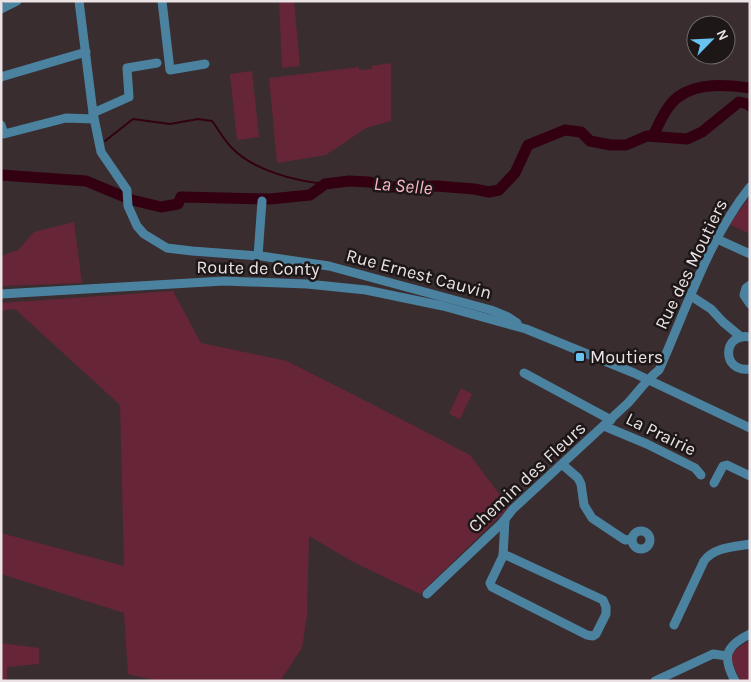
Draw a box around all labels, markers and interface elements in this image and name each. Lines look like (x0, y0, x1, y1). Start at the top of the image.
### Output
north arrow (686, 15, 736, 65)
text: N (713, 27, 732, 43)
water label: La Selle (372, 172, 434, 200)
street label: Rue des Moutiers (650, 195, 732, 333)
street label: Rue Ernest Cauvin (344, 244, 494, 304)
street label: Route de Conty (196, 256, 320, 280)
place label: Moutiers (590, 346, 663, 368)
marker: Moutiers (574, 351, 586, 363)
street label: La Prairie (622, 408, 700, 460)
street label: Chemin des Fleurs (464, 417, 590, 537)

